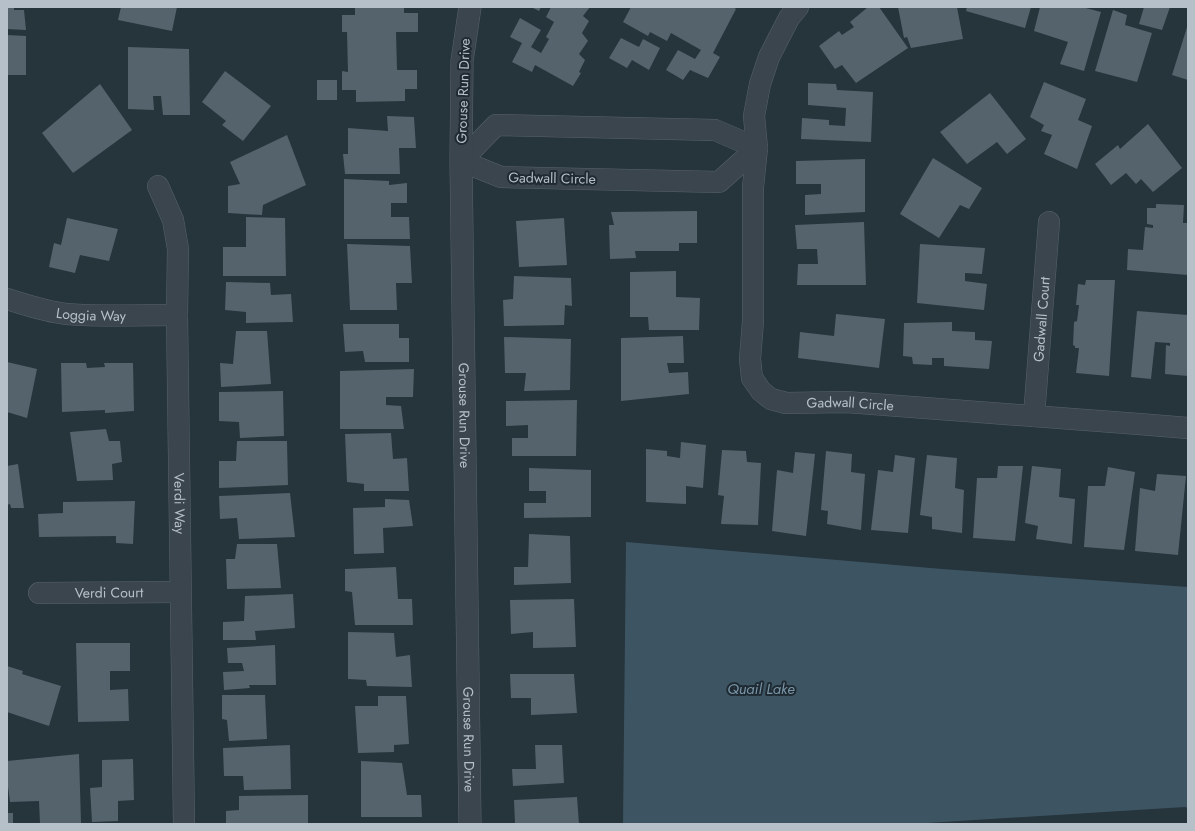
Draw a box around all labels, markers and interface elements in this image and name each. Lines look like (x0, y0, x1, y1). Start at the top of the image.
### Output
street label: Grouse Run Drive (451, 38, 475, 144)
street label: Gadwall Circle (508, 167, 596, 189)
street label: Gadwall Court (1028, 275, 1055, 363)
street label: Loggia Way (55, 303, 127, 326)
street label: Grouse Run Drive (454, 363, 475, 468)
street label: Gadwall Circle (806, 392, 895, 416)
street label: Verdi Way (169, 473, 190, 535)
street label: Verdi Court (75, 582, 144, 603)
water label: Quail Lake (727, 678, 795, 700)
street label: Grouse Run Drive (458, 686, 480, 792)

